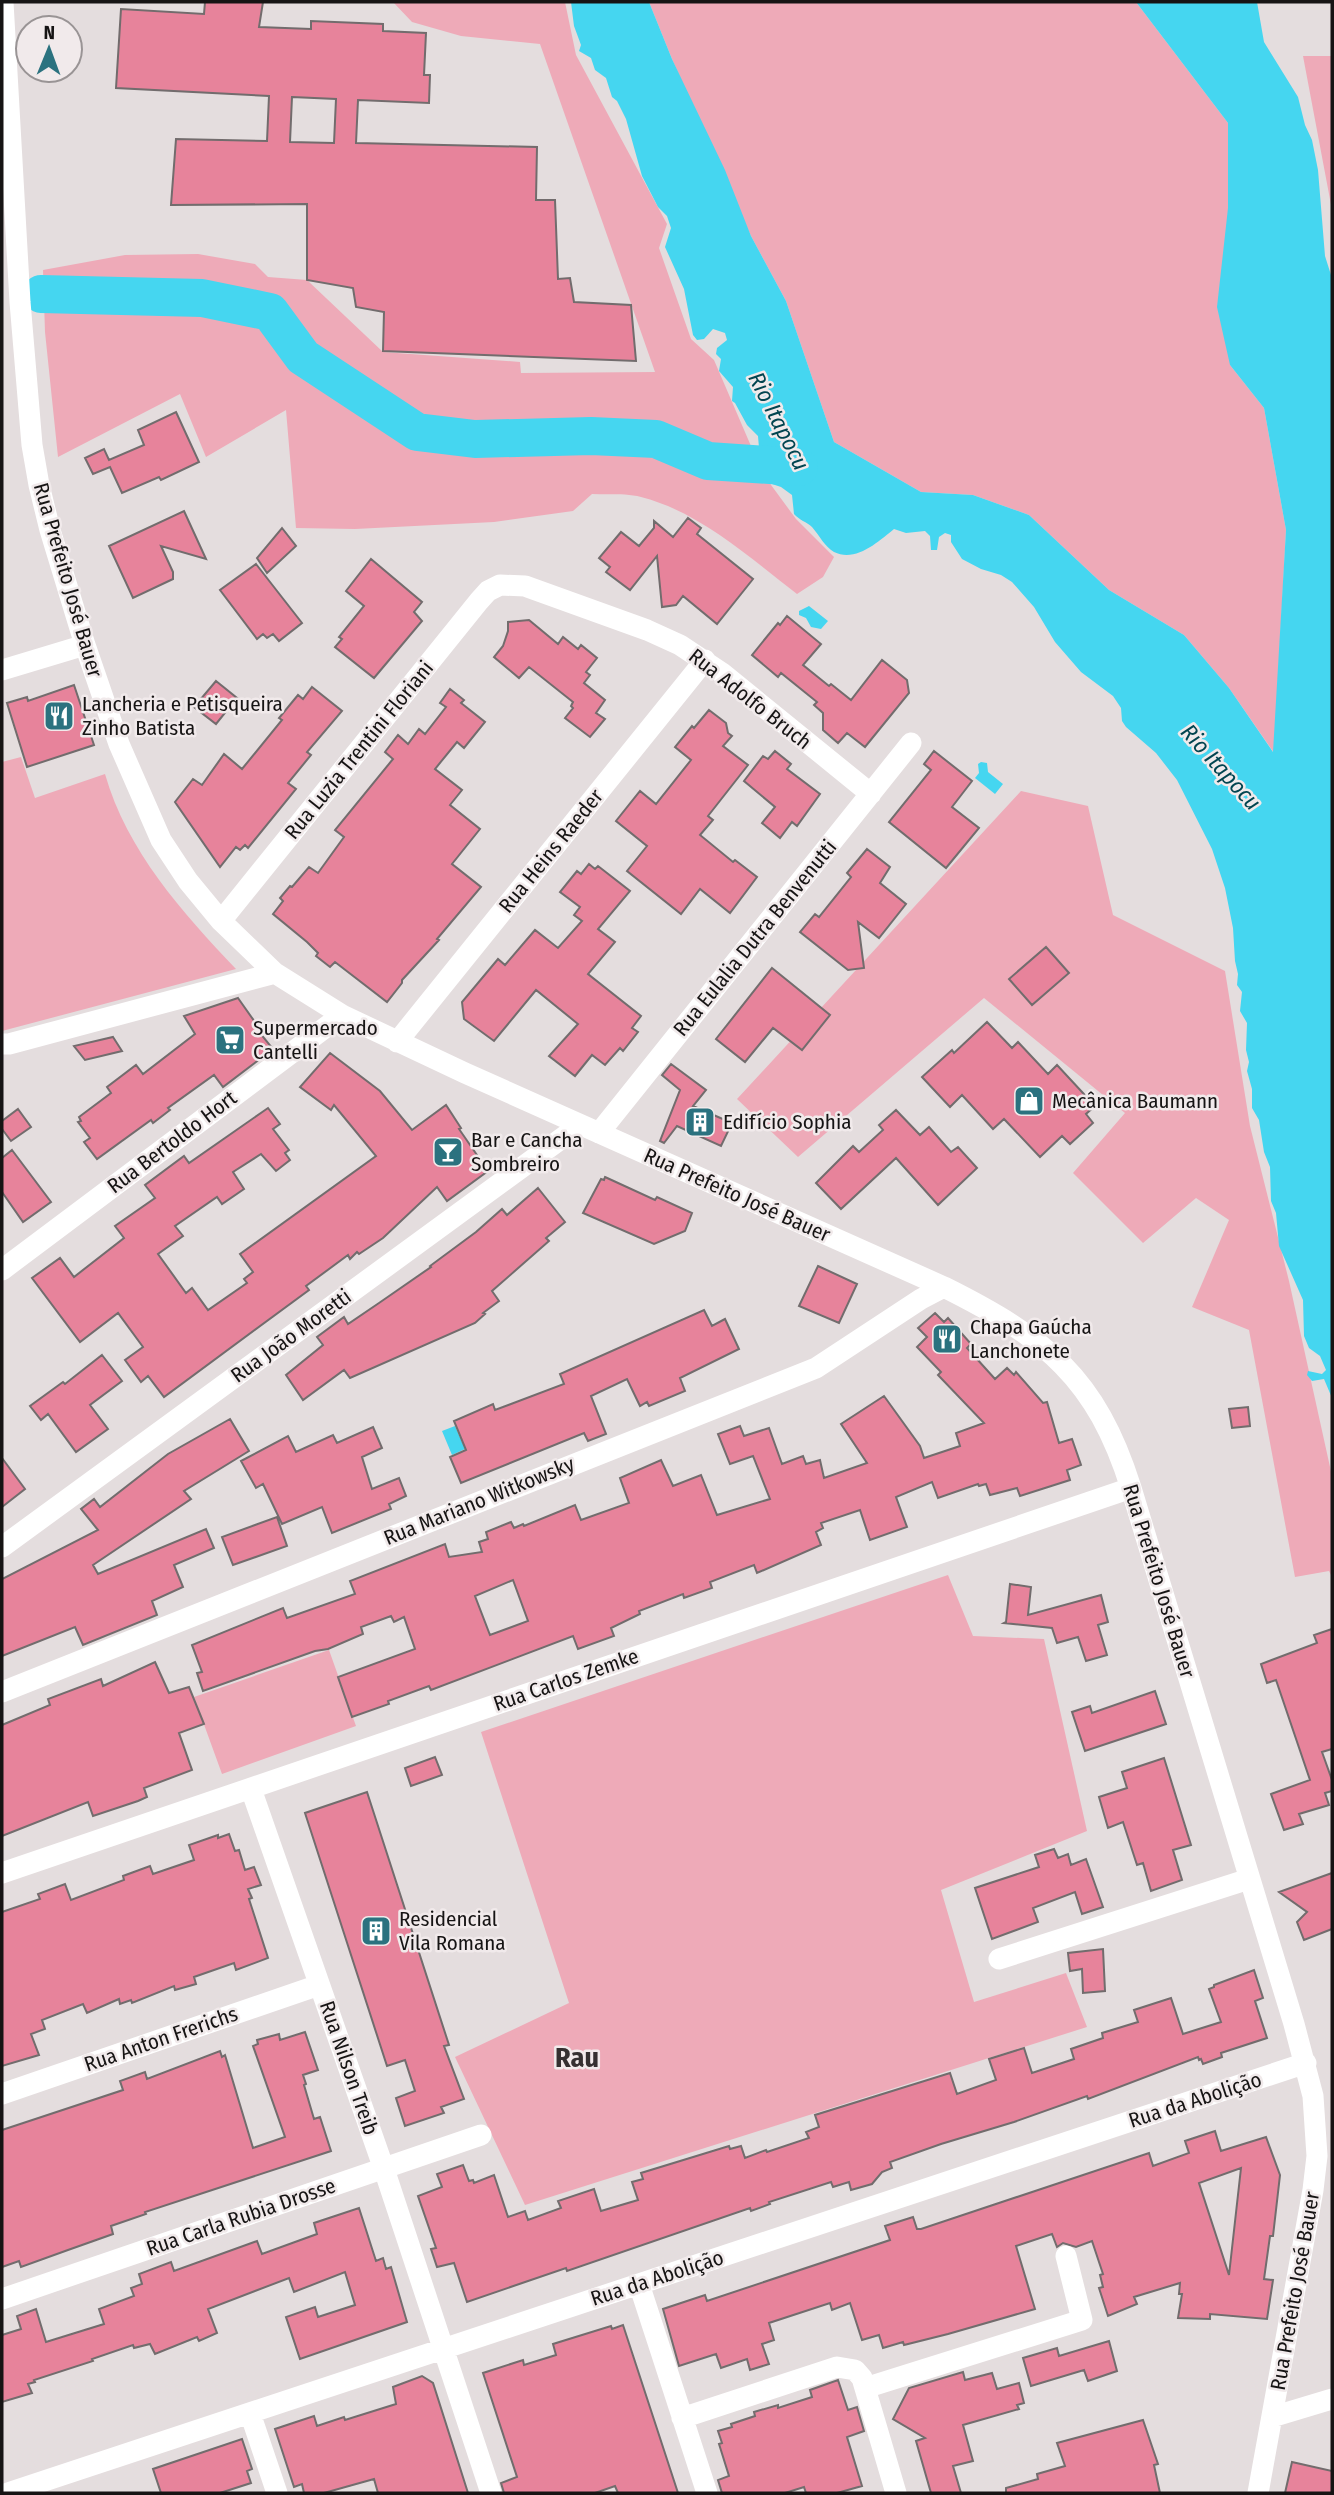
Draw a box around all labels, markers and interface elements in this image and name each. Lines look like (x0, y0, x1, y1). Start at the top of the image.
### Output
north arrow (14, 14, 84, 84)
text: N (43, 21, 55, 44)
water label: Rio Itapocu (742, 367, 816, 475)
street label: Rua Prefeito José Bauer (28, 480, 108, 681)
street label: Rua Adolfo Bruch (683, 643, 817, 755)
street label: Rua Luzia Trentini Floriani (279, 656, 439, 844)
place label: Lancheria e Petisqueira Zinho Batista (82, 691, 283, 741)
restaurant icon: Lancheria e Petisqueira Zinho Batista (42, 699, 76, 733)
water label: Rio Itapocu (1175, 718, 1267, 816)
street label: Rua Heins Raeder (493, 783, 609, 918)
street label: Rua Eulalia Dutra Benvenutti (668, 835, 842, 1041)
place label: Supermercado Cantelli (253, 1015, 378, 1065)
supermarket icon: Supermercado Cantelli (213, 1023, 247, 1057)
shop icon: Mecânica Baumann (1012, 1084, 1046, 1118)
street label: Rua Bertoldo Hort (102, 1085, 242, 1199)
place label: Mecânica Baumann (1052, 1088, 1218, 1114)
building icon: Edifício Sophia (683, 1105, 717, 1139)
place label: Edifício Sophia (723, 1109, 852, 1135)
place label: Bar e Cancha Sombreiro (471, 1127, 583, 1177)
bar icon: Bar e Cancha Sombreiro (431, 1135, 465, 1169)
street label: Rua Prefeito José Bauer (640, 1142, 835, 1248)
street label: Rua João Moretti (226, 1284, 356, 1388)
place label: Chapa Gaúcha Lanchonete (970, 1314, 1092, 1364)
restaurant icon: Chapa Gaúcha Lanchonete (930, 1322, 964, 1356)
street label: Rua Mariano Witkowsky (380, 1451, 579, 1551)
street label: Rua Prefeito José Bauer (1117, 1481, 1201, 1682)
street label: Rua Carlos Zemke (490, 1643, 642, 1717)
place label: Residencial Vila Romana (399, 1906, 506, 1956)
building icon: Residencial Vila Romana (359, 1914, 393, 1948)
street label: Rua Nilson Treib (314, 1998, 384, 2138)
street label: Rua Anton Frerichs (81, 2001, 241, 2077)
district label: Rau (555, 2041, 599, 2074)
street label: Rua da Abolição (1125, 2066, 1265, 2134)
street label: Rua Carla Rubia Drosse (143, 2172, 339, 2262)
street label: Rua Prefeito José Bauer (1265, 2189, 1325, 2392)
street label: Rua da Abolição (587, 2244, 727, 2312)

